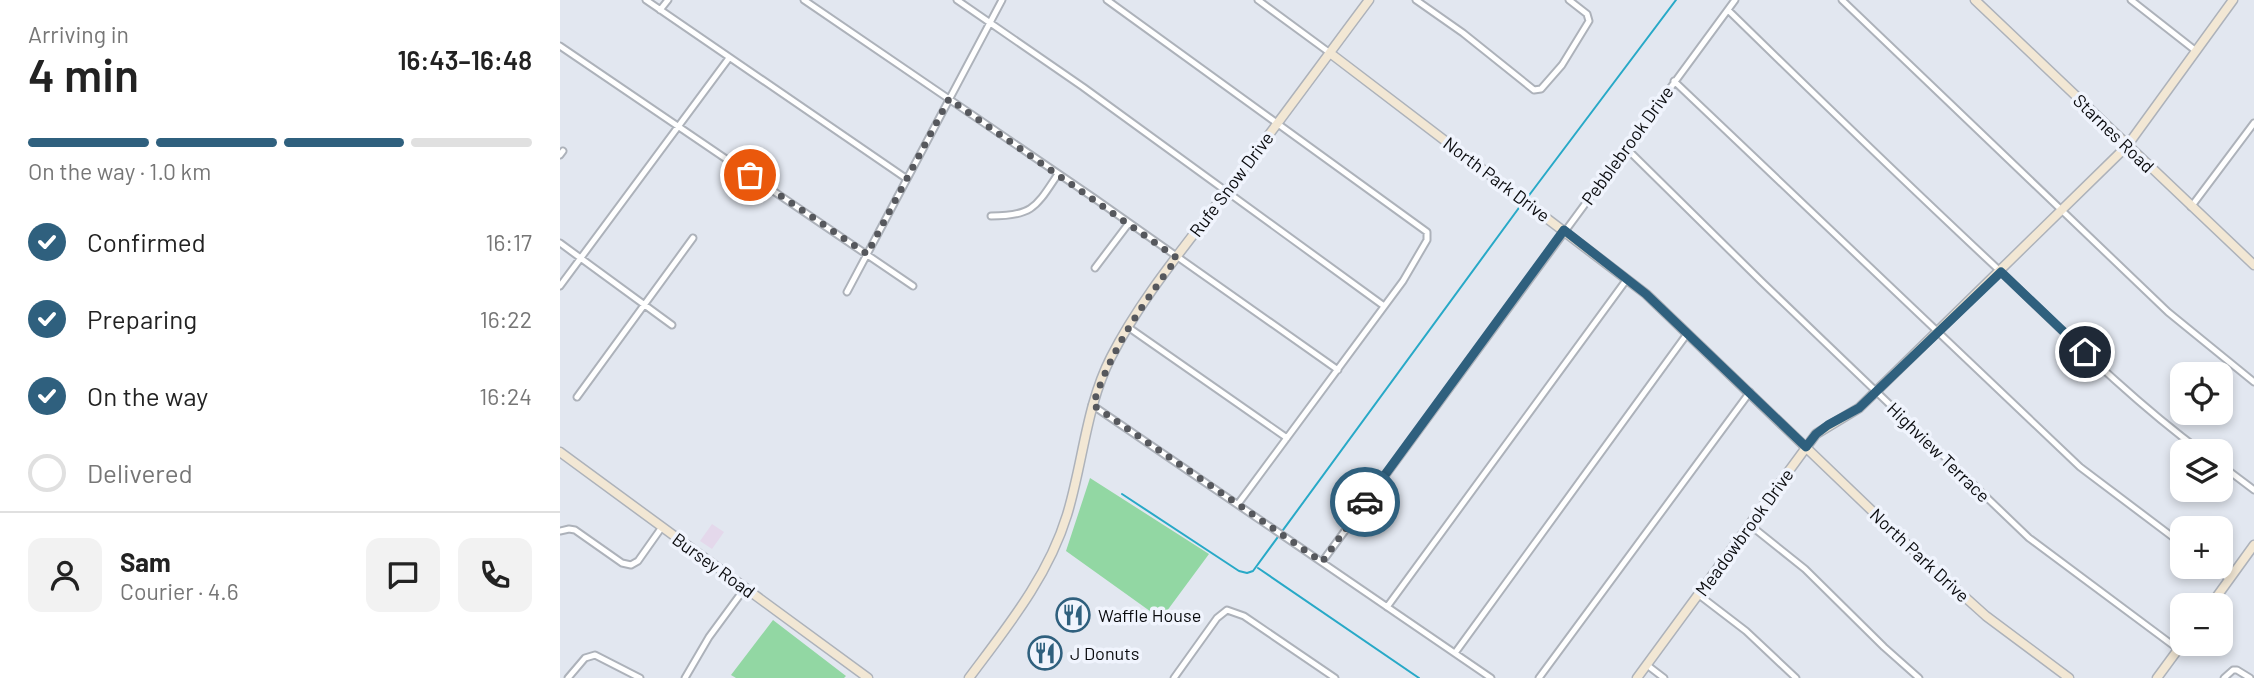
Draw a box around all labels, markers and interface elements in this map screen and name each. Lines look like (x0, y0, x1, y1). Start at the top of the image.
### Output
text: Arriving in (28, 20, 129, 48)
text: 16:43–16:48 (397, 44, 532, 75)
text: 4 min (28, 46, 139, 101)
street label: Pebblebrook Drive (1576, 81, 1678, 209)
street label: Starnes Road (2069, 89, 2159, 177)
street label: Rufe Snow Drive (1184, 127, 1278, 241)
street label: North Park Drive (1439, 132, 1555, 226)
pin (720, 145, 780, 205)
icon: bag (731, 156, 769, 194)
text: On the way · 1.0 km (28, 157, 211, 185)
icon: check (28, 223, 66, 261)
text: Confirmed (87, 226, 206, 257)
text: 16:17 (485, 228, 532, 256)
icon: check (28, 300, 66, 338)
text: Preparing (87, 303, 197, 334)
text: 16:22 (480, 305, 532, 333)
pin (2055, 322, 2115, 382)
icon: home (2066, 333, 2104, 371)
map controls (2170, 362, 2233, 656)
button: locate (2170, 362, 2233, 425)
icon: check (28, 377, 66, 415)
text: On the way (87, 380, 208, 411)
text: 16:24 (479, 382, 532, 410)
street label: Highview Terrace (1883, 397, 1995, 507)
button: layers (2170, 439, 2233, 502)
text: Delivered (87, 457, 193, 488)
street label: Meadowbrook Drive (1690, 464, 1798, 600)
courier (1330, 467, 1400, 537)
icon: car (1346, 483, 1384, 521)
street label: North Park Drive (1866, 503, 1974, 607)
button: + (2170, 516, 2233, 579)
street label: Bursey Road (668, 528, 760, 602)
button: person (28, 538, 102, 612)
button: chat (366, 538, 440, 612)
button: phone (458, 538, 532, 612)
text: Sam (120, 546, 171, 577)
text: Courier · 4.6 (120, 577, 239, 605)
button: − (2170, 593, 2233, 656)
restaurant icon: Waffle House (1054, 596, 1092, 634)
place label: Waffle House (1098, 604, 1201, 626)
restaurant icon: J Donuts (1026, 634, 1064, 672)
place label: J Donuts (1070, 642, 1139, 664)

